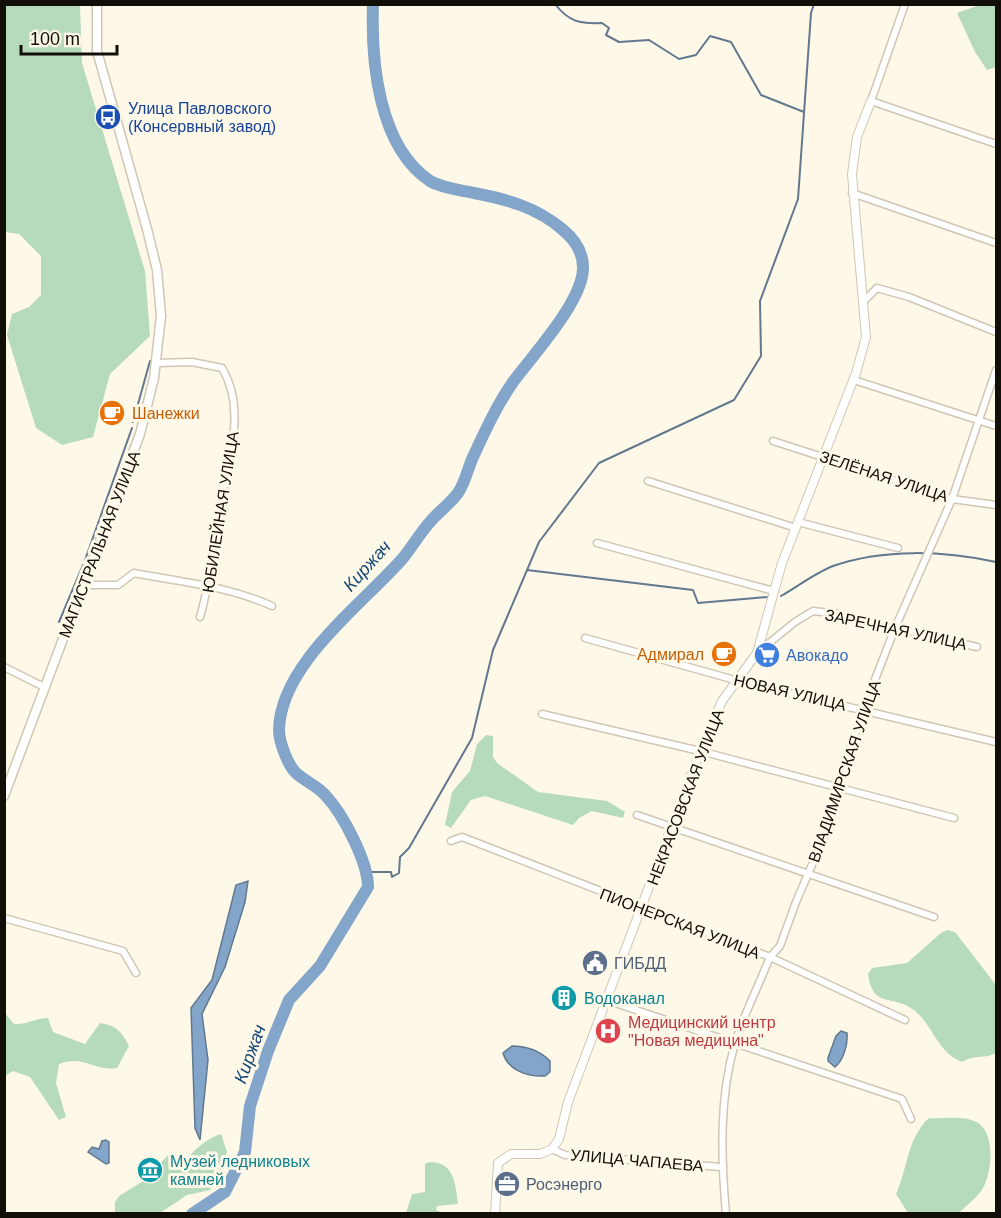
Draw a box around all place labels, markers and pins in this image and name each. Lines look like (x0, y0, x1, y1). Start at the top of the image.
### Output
place label: Улица Павловского (Консервный завод) (128, 100, 276, 135)
bus stop icon: Улица Павловского (Консервный завод) (93, 102, 123, 132)
cafe icon: Шанежки (97, 398, 127, 428)
place label: Шанежки (132, 405, 200, 422)
cafe icon: Адмирал (709, 639, 739, 669)
supermarket icon: Авокадо (752, 640, 782, 670)
place label: Адмирал (637, 646, 704, 663)
place label: Авокадо (786, 647, 848, 664)
public building icon: ГИБДД (580, 948, 610, 978)
place label: ГИБДД (614, 955, 667, 972)
building icon: Водоканал (549, 983, 579, 1013)
place label: Водоканал (584, 990, 665, 1007)
place label: Медицинский центр "Новая медицина" (628, 1014, 776, 1049)
hospital icon: Медицинский центр "Новая медицина" (593, 1016, 623, 1046)
place label: Музей ледниковых камней (170, 1153, 310, 1188)
museum icon: Музей ледниковых камней (135, 1155, 165, 1185)
office icon: Росэнерго (492, 1169, 522, 1199)
place label: Росэнерго (526, 1176, 602, 1193)

